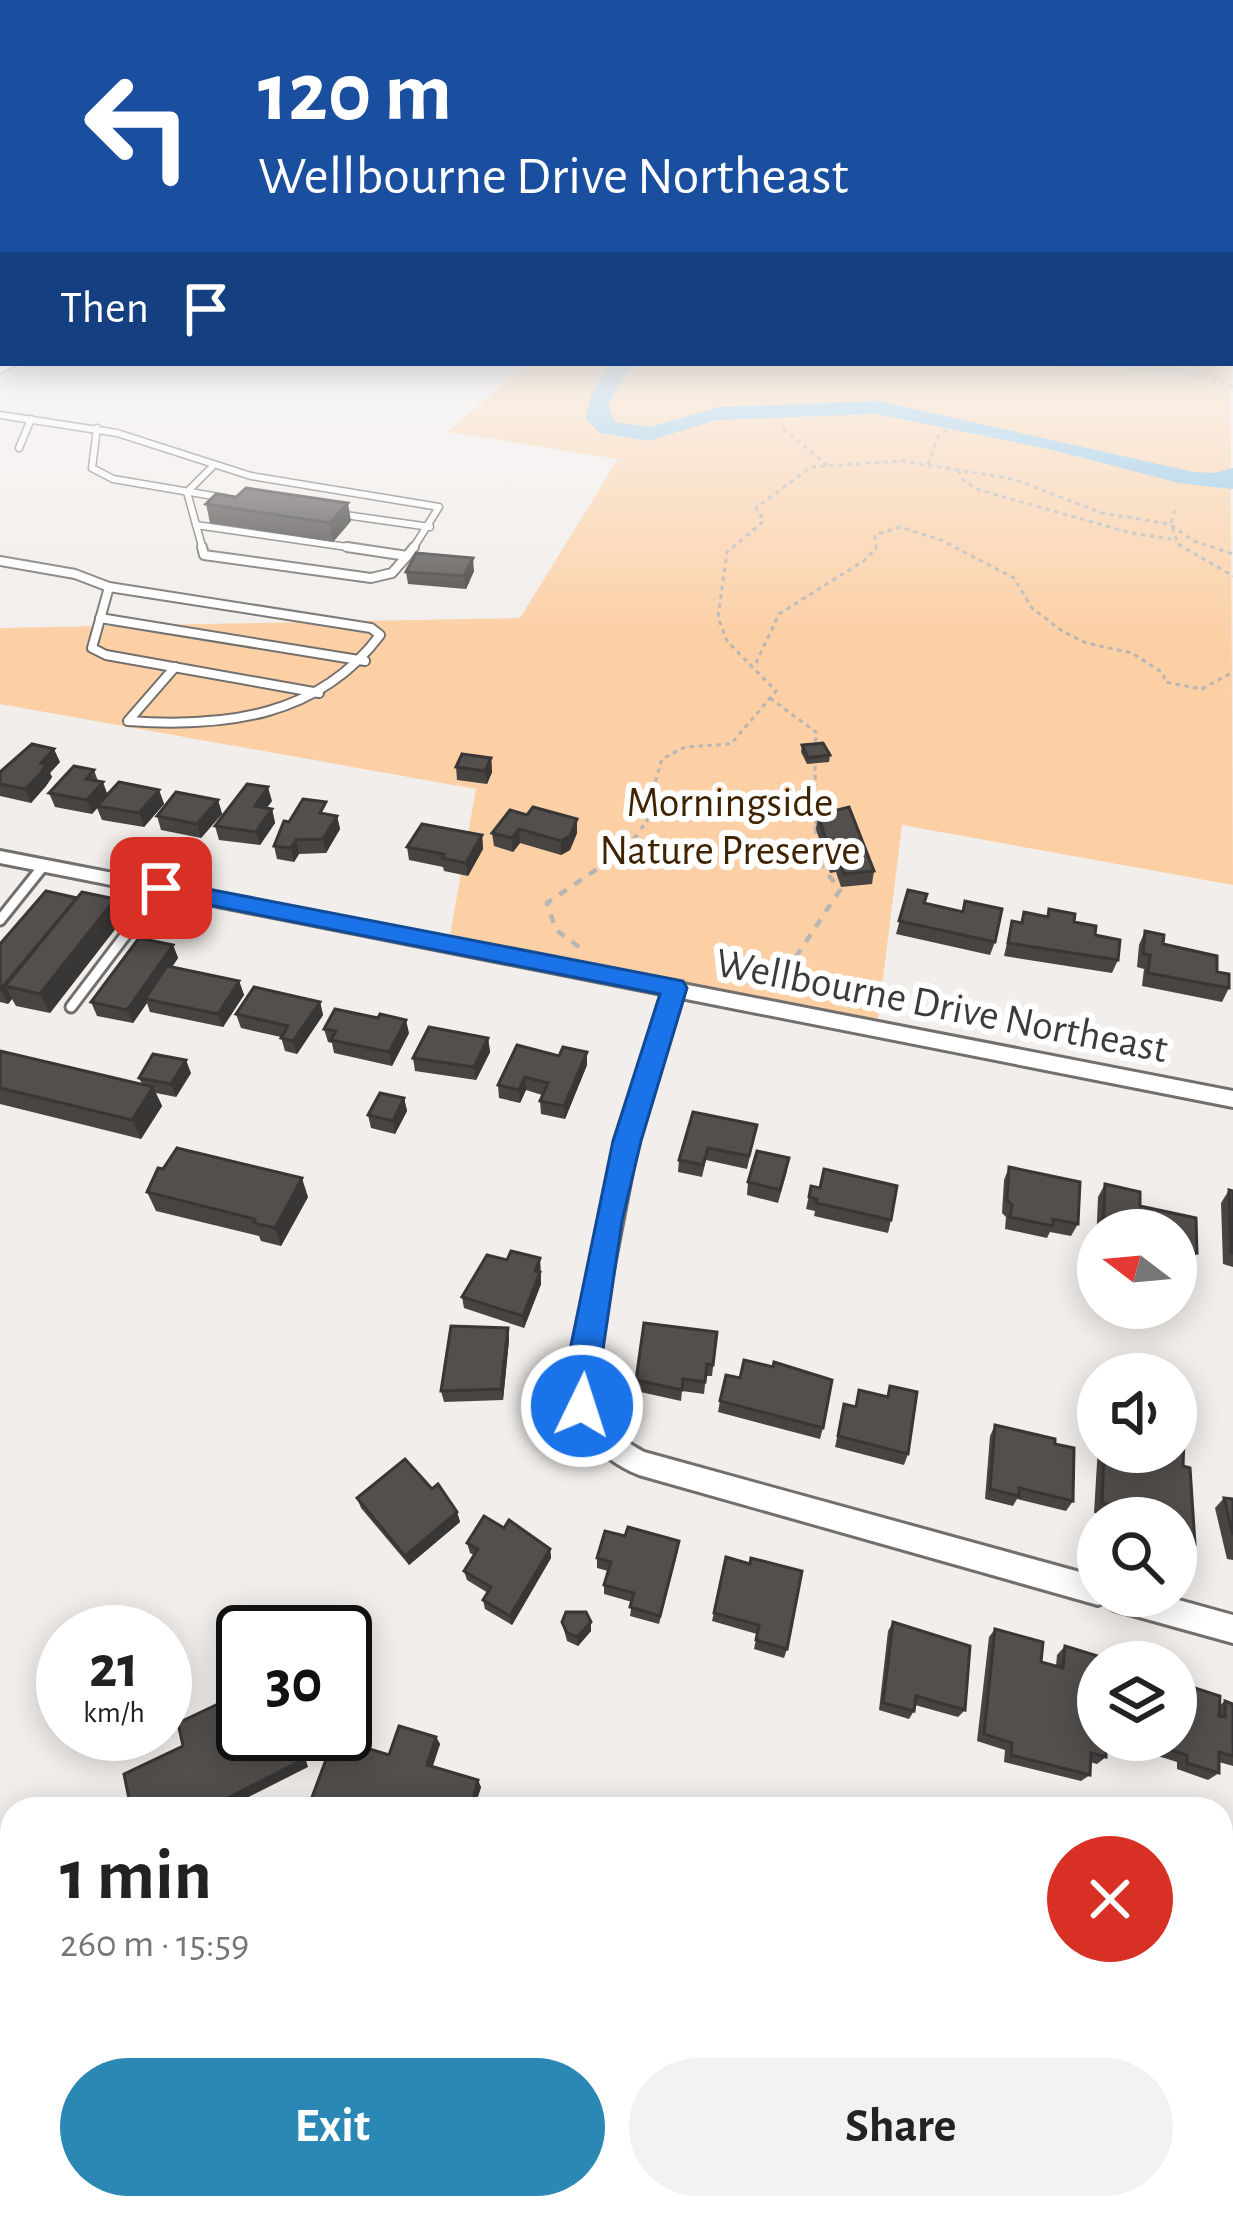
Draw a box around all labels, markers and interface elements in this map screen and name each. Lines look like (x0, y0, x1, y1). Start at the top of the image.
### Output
icon: left (60, 48, 216, 204)
text: 120 m (258, 52, 452, 136)
text: Wellbourne Drive Northeast (258, 150, 849, 204)
icon: arrive (173, 276, 239, 342)
text: Then (60, 286, 149, 331)
park label: Morningside Nature Preserve (599, 782, 861, 872)
pin (110, 837, 212, 939)
icon: arrive (128, 855, 194, 921)
street label: Wellbourne Drive Northeast (712, 942, 1171, 1070)
north arrow (1077, 1209, 1197, 1329)
map controls (1077, 1209, 1197, 1761)
position arrow (519, 1343, 645, 1469)
button: sound (1077, 1353, 1197, 1473)
button: search (1077, 1497, 1197, 1617)
speed limit sign: 30 (216, 1605, 372, 1761)
text: 21 (89, 1638, 139, 1698)
button: layers (1077, 1641, 1197, 1761)
text: km/h (83, 1698, 145, 1728)
button: close (1047, 1836, 1173, 1962)
text: 1 min (60, 1840, 212, 1912)
text: 260 m · 15:59 (60, 1925, 249, 1964)
button: Exit (60, 2058, 605, 2196)
button: Share (629, 2058, 1173, 2196)

